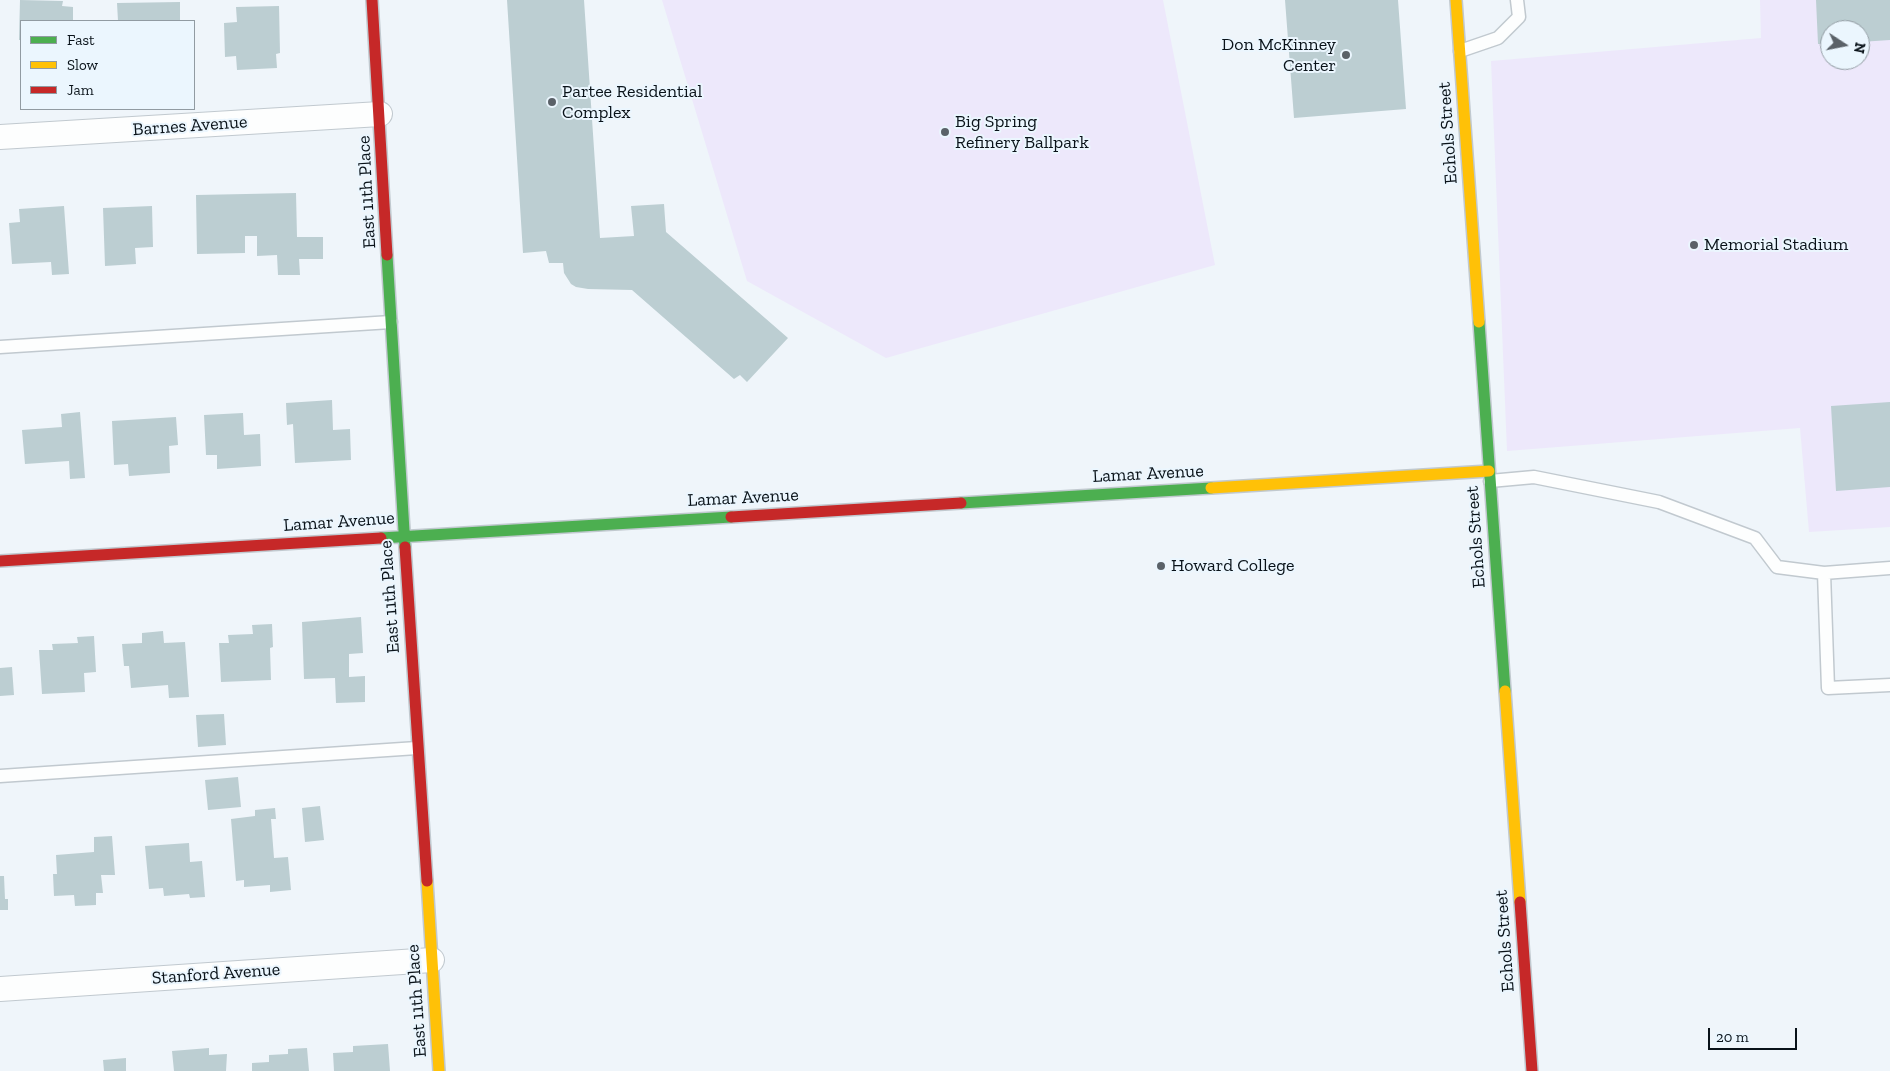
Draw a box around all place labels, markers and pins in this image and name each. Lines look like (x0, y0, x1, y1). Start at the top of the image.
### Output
place label: Don McKinney Center (1222, 34, 1336, 76)
marker: Don McKinney Center (1340, 49, 1352, 61)
place label: Partee Residential Complex (562, 81, 702, 124)
marker: Partee Residential Complex (546, 96, 558, 108)
place label: Big Spring Refinery Ballpark (955, 111, 1089, 154)
marker: Big Spring Refinery Ballpark (939, 126, 951, 138)
place label: Memorial Stadium (1704, 234, 1848, 256)
marker: Memorial Stadium (1688, 239, 1700, 251)
place label: Howard College (1171, 555, 1294, 577)
marker: Howard College (1155, 560, 1167, 572)

